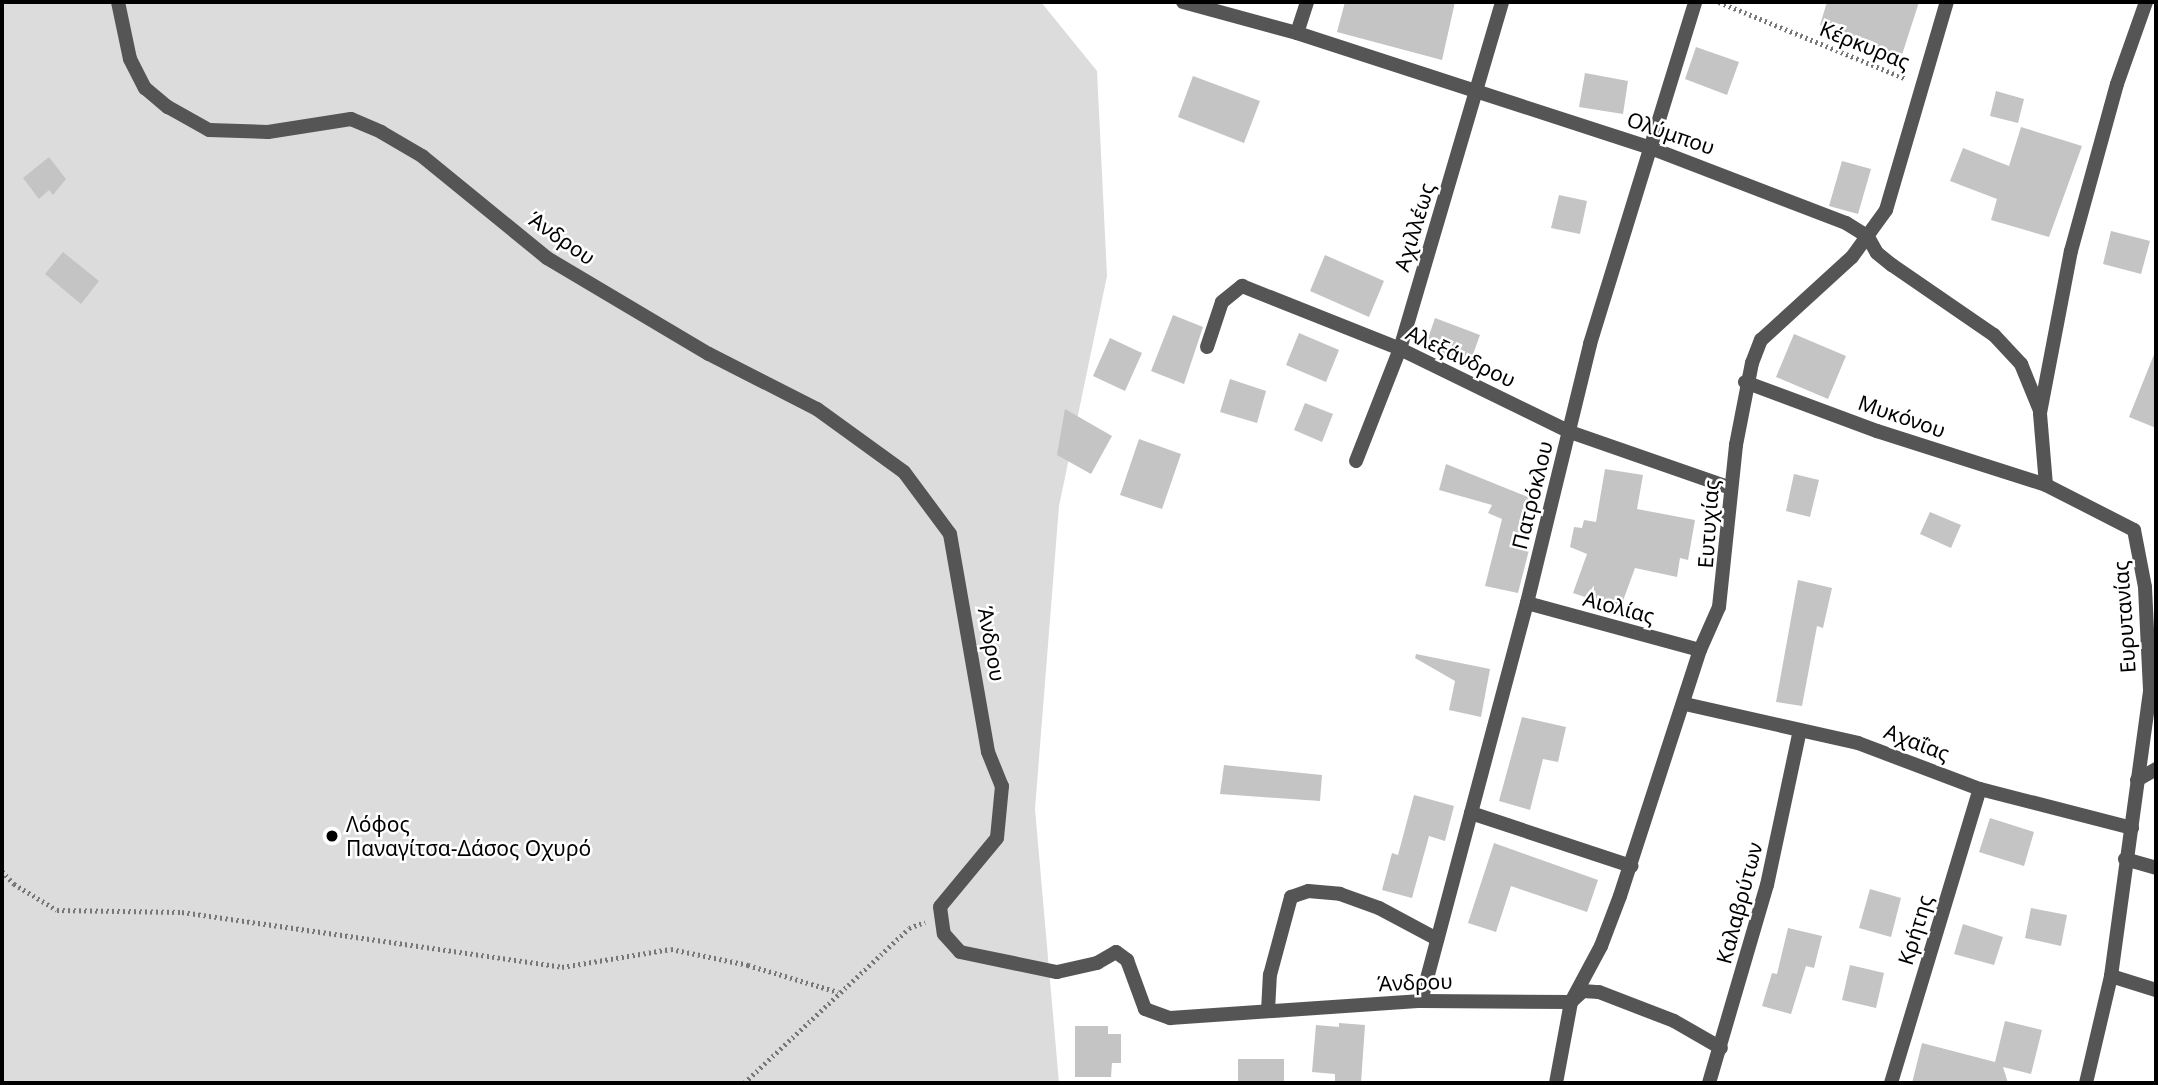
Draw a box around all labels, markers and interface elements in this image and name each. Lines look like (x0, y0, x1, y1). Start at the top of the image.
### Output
street label: Κέρκυρας (1816, 16, 1914, 74)
street label: Ολύμπου (1624, 106, 1718, 160)
street label: Αχιλλέως (1389, 180, 1439, 274)
street label: Άνδρου (524, 206, 600, 270)
street label: Αλεξάνδρου (1402, 320, 1520, 392)
street label: Μυκόνου (1855, 389, 1949, 443)
street label: Πατρόκλου (1506, 438, 1558, 552)
street label: Ευτυχίας (1692, 479, 1724, 569)
street label: Ευρυτανίας (2108, 560, 2140, 674)
street label: Αιολίας (1581, 585, 1657, 629)
street label: Άνδρου (973, 605, 1011, 683)
street label: Αχαΐας (1881, 718, 1953, 766)
place label: Λόφος Παναγίτσα-Δάσος Οχυρό (346, 811, 591, 861)
marker: Λόφος Παναγίτσα-Δάσος Οχυρό (324, 828, 340, 844)
street label: Καλαβρύτων (1711, 839, 1767, 967)
street label: Κρήτης (1892, 892, 1938, 968)
street label: Άνδρου (1377, 968, 1453, 996)

